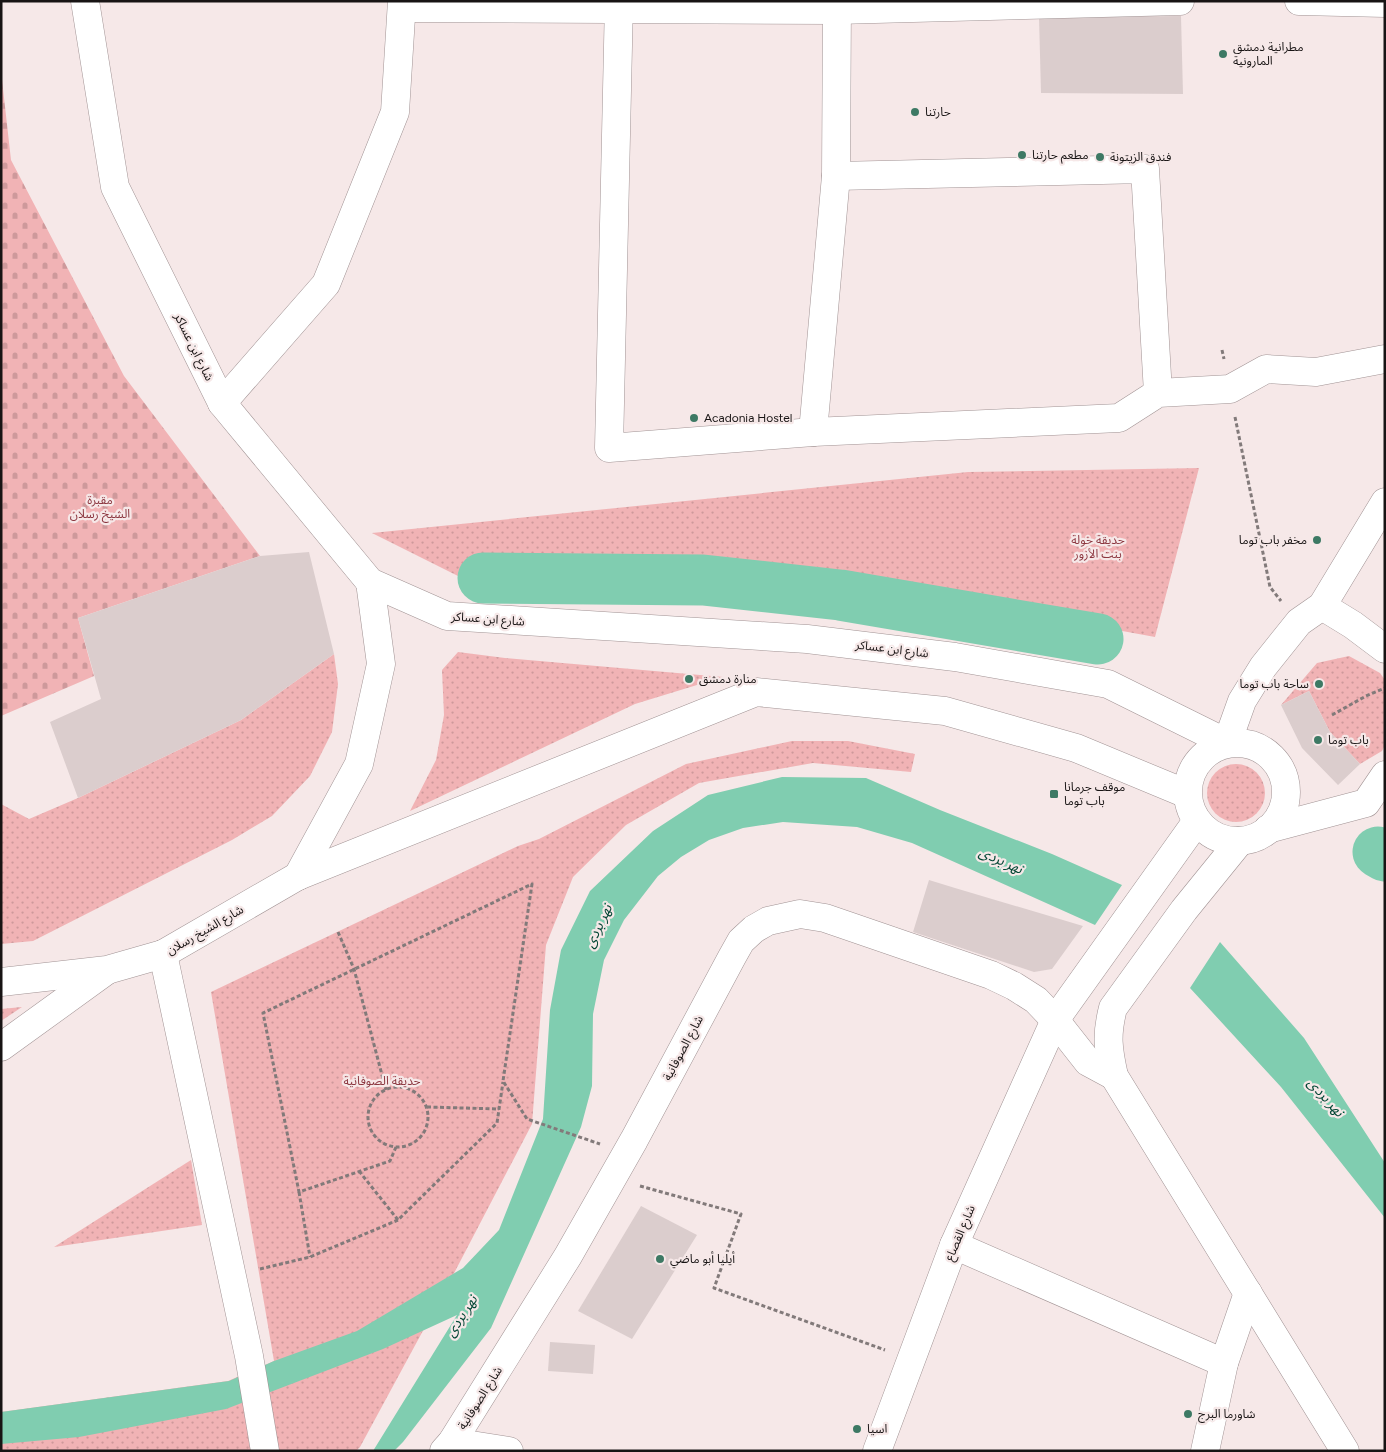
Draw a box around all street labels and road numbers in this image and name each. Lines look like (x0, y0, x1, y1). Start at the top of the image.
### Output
street label: شارع ابن عساكر (169, 310, 216, 384)
street label: شارع ابن عساكر (450, 609, 525, 631)
street label: شارع ابن عساكر (853, 637, 929, 662)
street label: شارع الشيخ رسلان (164, 902, 247, 959)
street label: شارع الصوفانية (660, 1013, 708, 1084)
street label: شارع القصاع (942, 1203, 980, 1264)
street label: شارع الصوفانية (455, 1364, 507, 1433)

